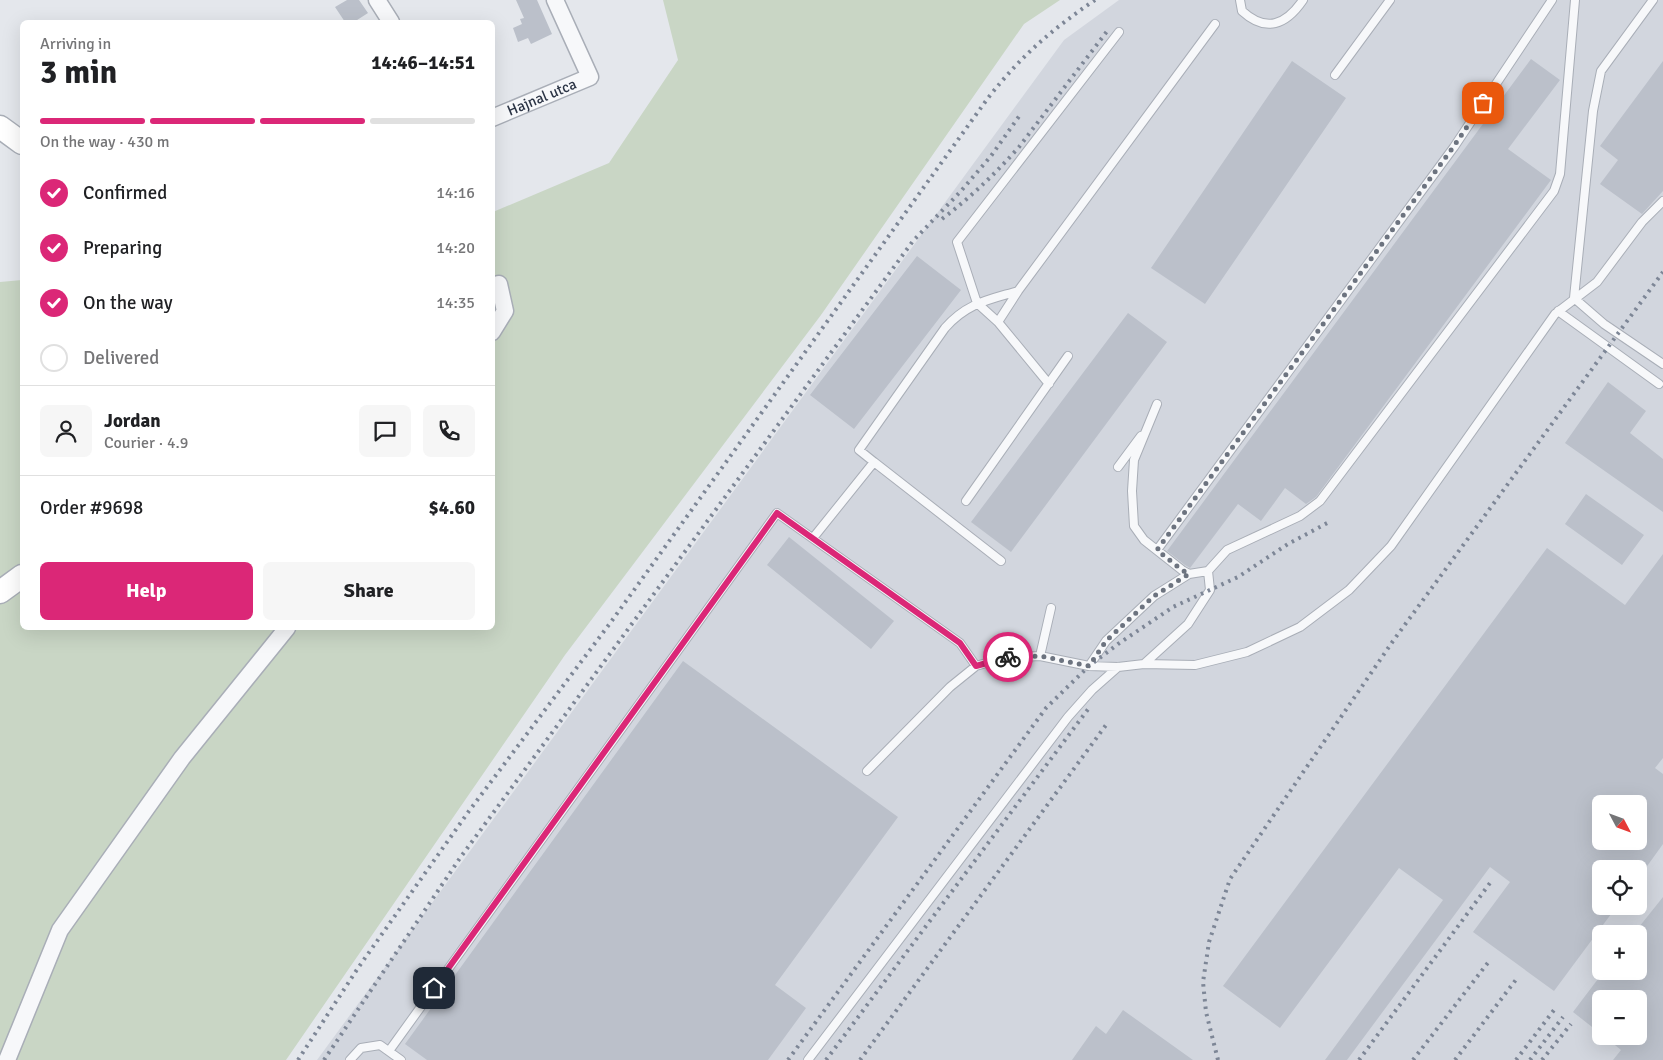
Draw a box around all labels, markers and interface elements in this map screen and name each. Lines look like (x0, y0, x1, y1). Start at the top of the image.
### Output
text: Arriving in (40, 34, 111, 54)
text: 14:46–14:51 (371, 51, 475, 75)
text: 3 min (40, 53, 117, 92)
street label: Hajnal utca (504, 75, 579, 120)
pin (1462, 82, 1504, 124)
icon: bag (1469, 89, 1497, 117)
text: On the way · 430 m (40, 132, 170, 152)
icon: check (40, 179, 68, 207)
text: Confirmed (83, 181, 167, 205)
text: 14:16 (436, 183, 475, 203)
icon: check (40, 234, 68, 262)
text: Preparing (83, 236, 162, 260)
text: 14:20 (436, 238, 475, 258)
icon: check (40, 289, 68, 317)
text: On the way (83, 291, 173, 315)
text: 14:35 (436, 293, 475, 313)
text: Delivered (83, 346, 159, 370)
button: person (40, 405, 92, 457)
button: chat (359, 405, 411, 457)
button: phone (423, 405, 475, 457)
text: Jordan (104, 409, 161, 433)
text: Courier · 4.9 (104, 433, 188, 453)
text: Order #9698 (40, 496, 143, 520)
text: $4.60 (429, 496, 475, 520)
button: Help (40, 562, 253, 620)
button: Share (263, 562, 475, 620)
courier (983, 632, 1033, 682)
icon: bike (994, 643, 1022, 671)
north arrow (1592, 795, 1648, 850)
map controls (1592, 795, 1647, 1045)
button: locate (1592, 860, 1647, 915)
button: + (1592, 925, 1647, 980)
pin (413, 967, 455, 1009)
icon: home (420, 974, 448, 1002)
button: − (1592, 990, 1647, 1045)

